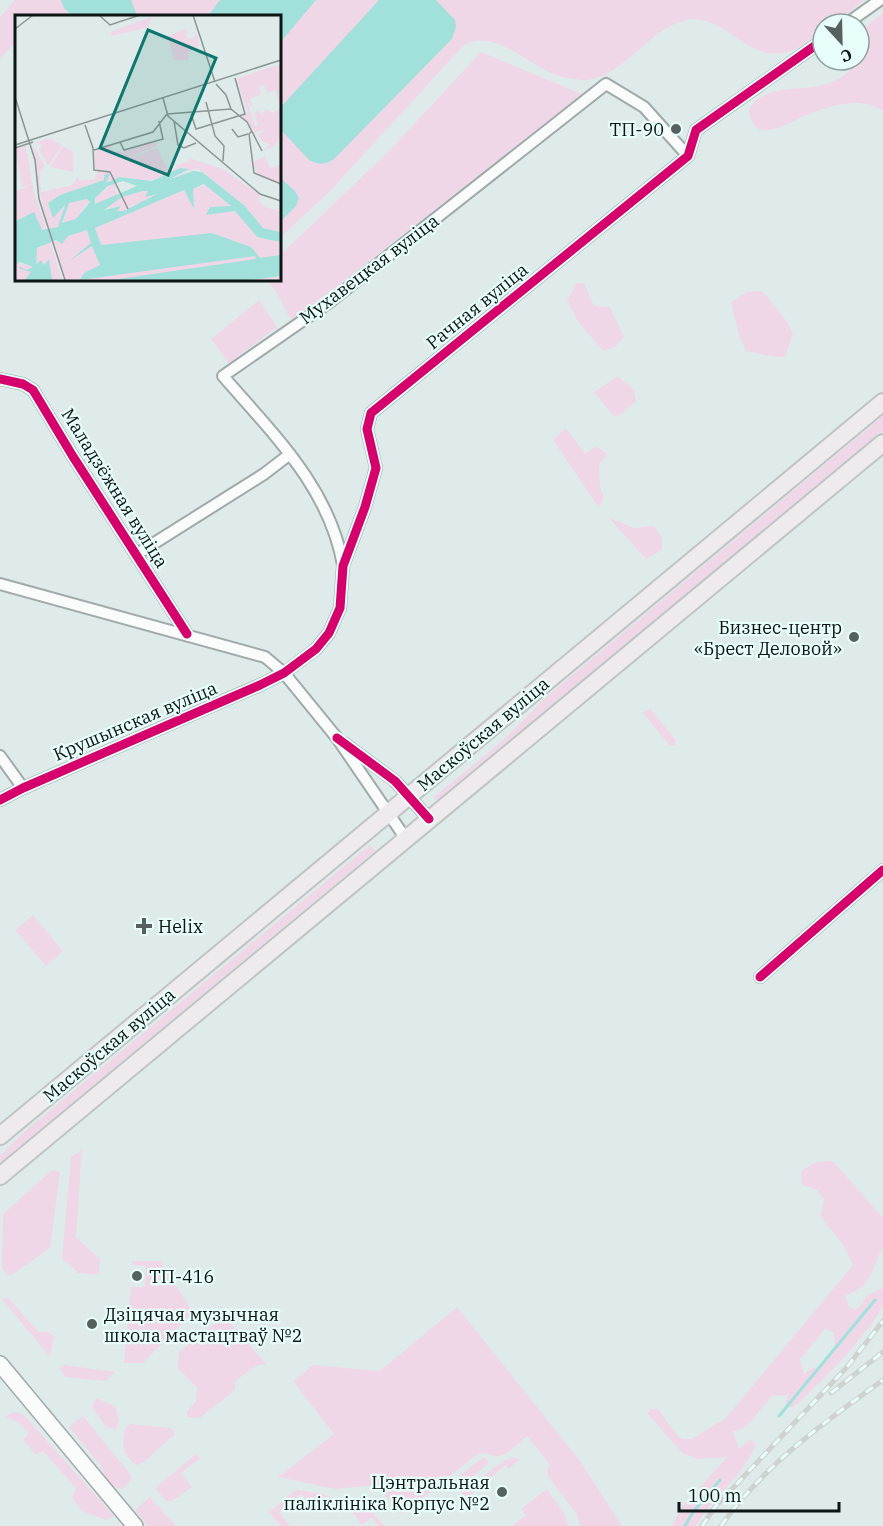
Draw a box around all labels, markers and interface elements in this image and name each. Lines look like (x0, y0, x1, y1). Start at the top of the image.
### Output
north arrow (811, 12, 871, 72)
inset map (15, 15, 280, 280)
text: С (838, 45, 855, 67)
place label: ТП-90 (609, 118, 664, 141)
marker: ТП-90 (669, 122, 683, 136)
street label: Мухавецкая вуліца (295, 209, 444, 329)
street label: Рачная вуліца (421, 258, 533, 354)
street label: Маладзёжная вуліца (57, 404, 174, 572)
place label: Бизнес-центр «Брест Деловой» (694, 616, 842, 660)
marker: Бизнес-центр «Брест Деловой» (847, 630, 861, 644)
street label: Маскоўская вуліца (412, 672, 554, 796)
street label: Крушынская вуліца (50, 676, 221, 766)
place label: Helix (158, 915, 203, 938)
marker: Helix (135, 917, 153, 935)
street label: Маскоўская вуліца (38, 983, 180, 1107)
place label: ТП-416 (149, 1265, 214, 1288)
marker: ТП-416 (130, 1269, 144, 1283)
place label: Дзіцячая музычная школа мастацтваў №2 (104, 1303, 303, 1347)
marker: Дзіцячая музычная школа мастацтваў №2 (85, 1317, 99, 1331)
place label: Цэнтральная паліклініка Корпус №2 (284, 1471, 490, 1515)
scale bar (679, 1475, 840, 1513)
text: 100 m (688, 1484, 742, 1507)
marker: Цэнтральная паліклініка Корпус №2 (495, 1485, 509, 1499)

